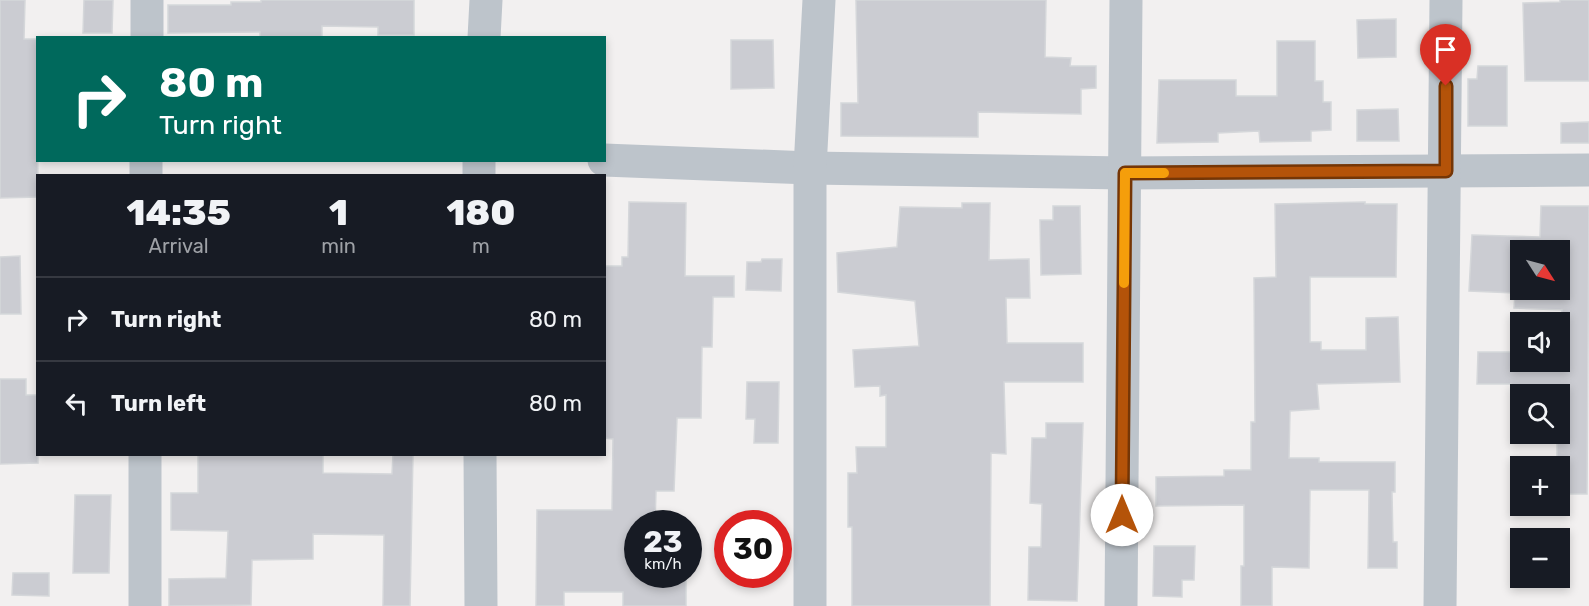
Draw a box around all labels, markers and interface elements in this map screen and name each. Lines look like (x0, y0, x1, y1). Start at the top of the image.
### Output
pin (1420, 24, 1471, 86)
icon: arrive (1429, 33, 1462, 66)
text: 80 m (159, 58, 263, 108)
icon: right (60, 60, 138, 138)
text: Turn right (159, 109, 282, 141)
text: 14:35 (126, 191, 231, 234)
text: 1 (329, 191, 348, 234)
text: 180 (446, 191, 516, 234)
text: Arrival (149, 234, 209, 258)
text: min (321, 234, 356, 258)
text: m (472, 234, 490, 258)
north arrow (1510, 240, 1570, 300)
map controls (1510, 240, 1570, 588)
icon: right (60, 303, 93, 336)
text: Turn right (111, 306, 221, 333)
text: 80 m (529, 306, 582, 333)
button: sound (1510, 312, 1570, 372)
button: search (1510, 384, 1570, 444)
icon: left (60, 387, 93, 420)
text: Turn left (111, 390, 206, 417)
text: 80 m (529, 390, 582, 417)
button: + (1510, 456, 1570, 516)
position arrow (1090, 483, 1154, 547)
speed limit sign: 30 (714, 510, 792, 588)
text: 23 (643, 524, 683, 560)
button: − (1510, 528, 1570, 588)
text: km/h (644, 555, 682, 573)

